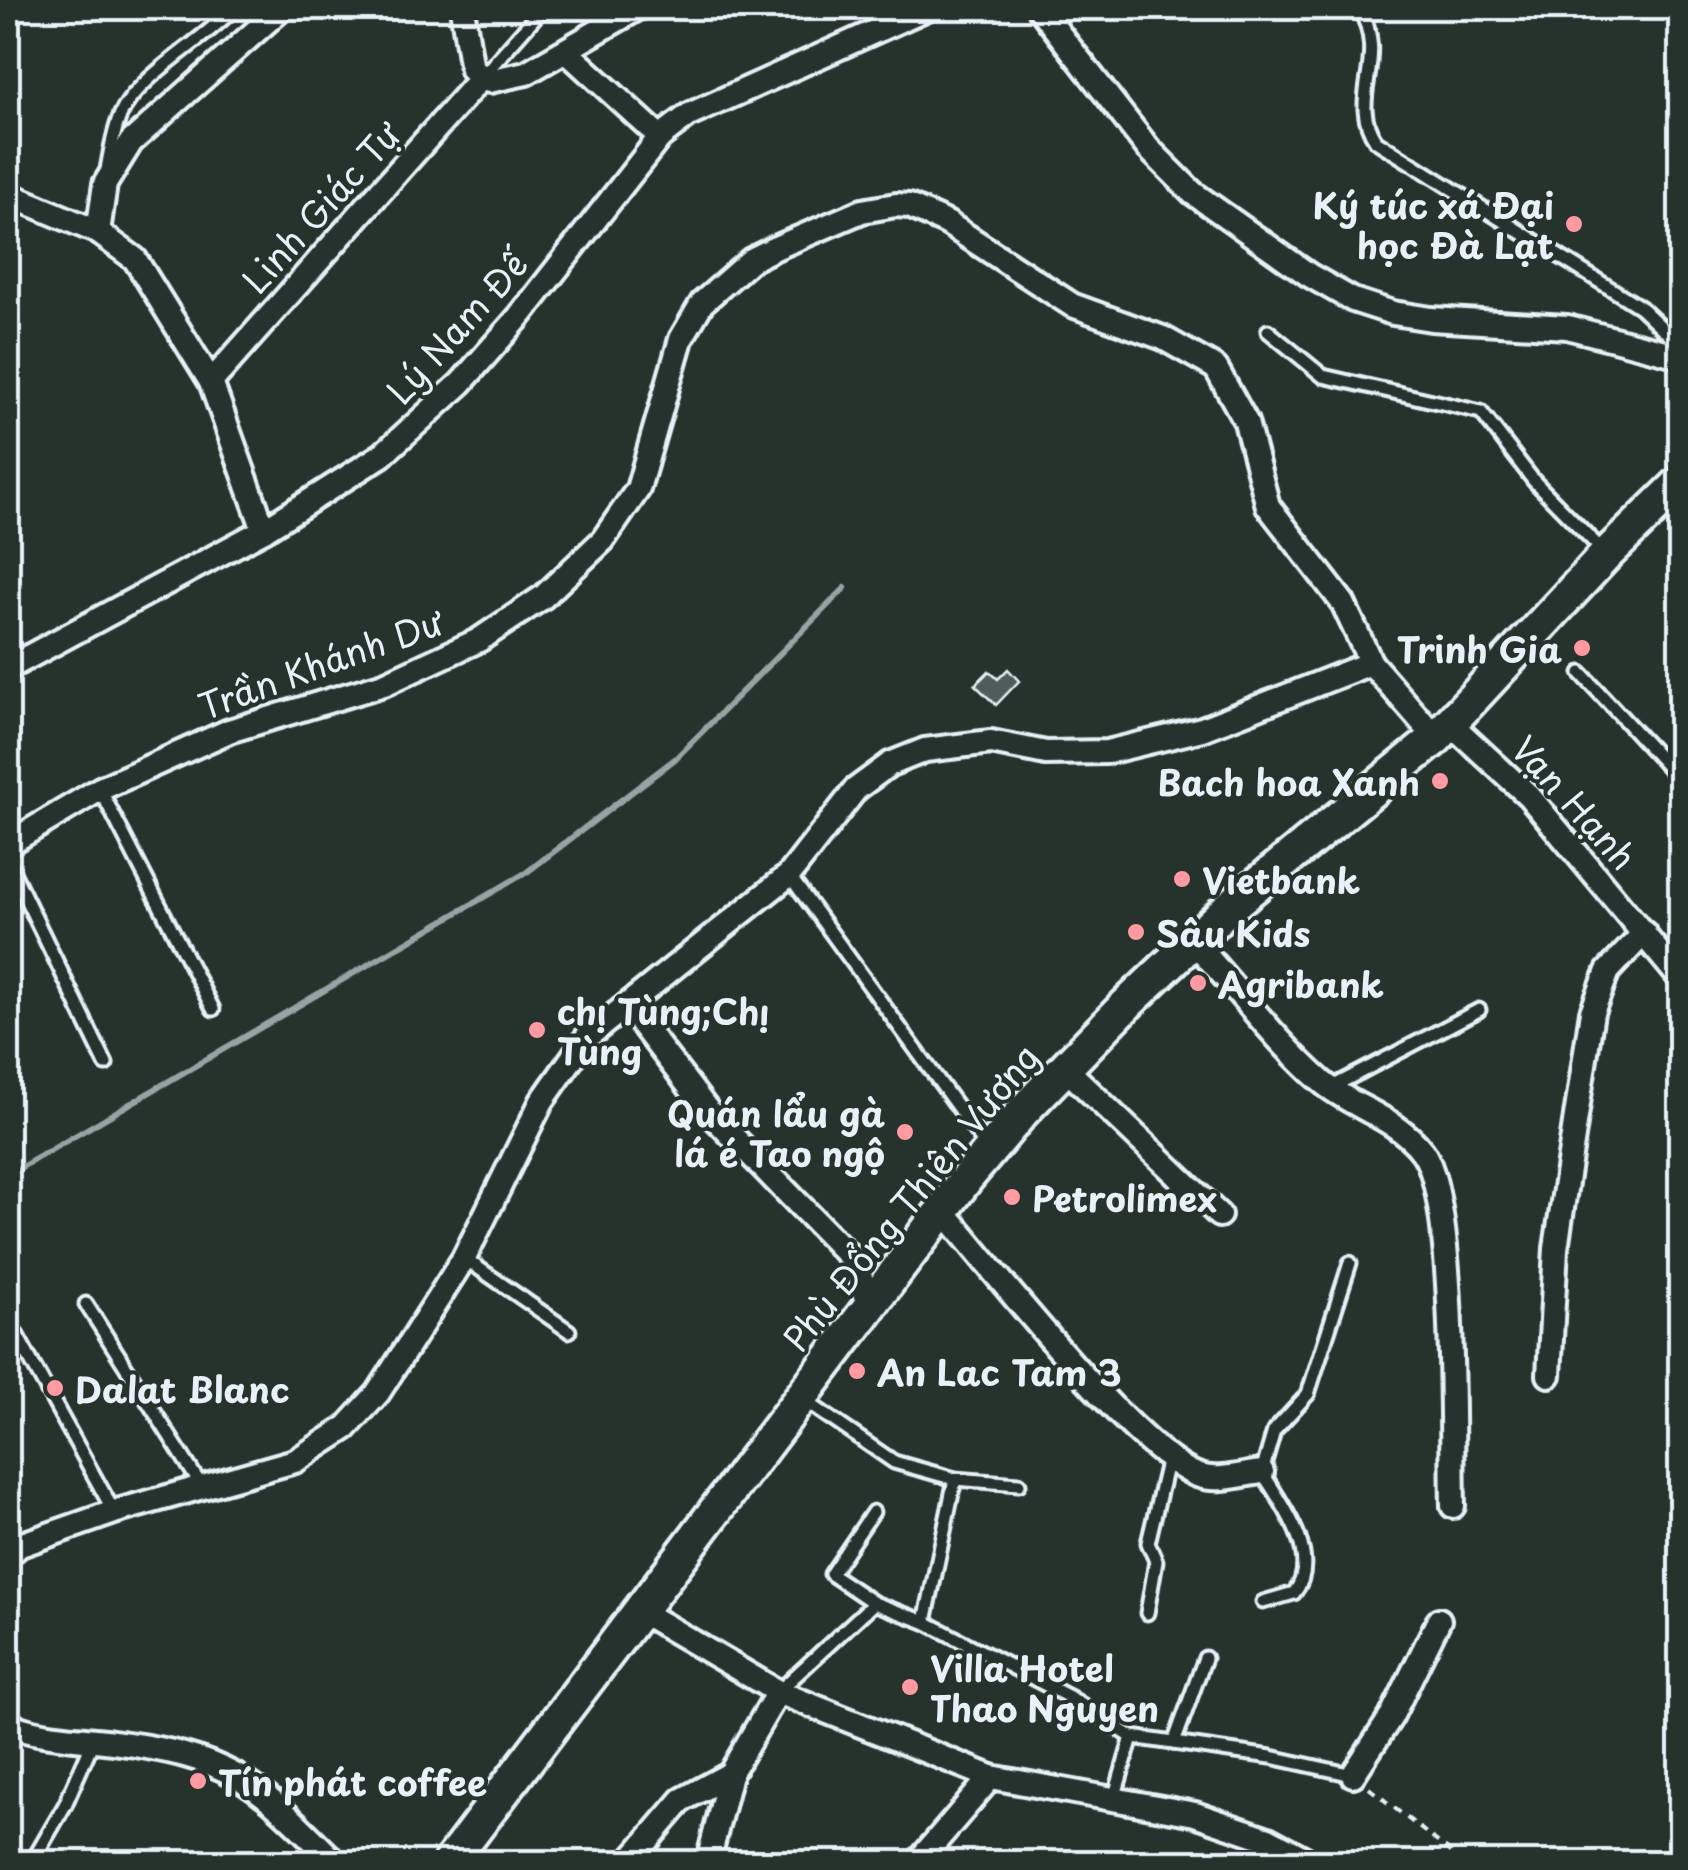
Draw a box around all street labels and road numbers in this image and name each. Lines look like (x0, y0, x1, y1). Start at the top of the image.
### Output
street label: Linh Giác Tự (229, 108, 413, 304)
street label: Lý Nam Đế (373, 236, 541, 415)
street label: Trần Khánh Dư (191, 594, 451, 732)
street label: Vạn Hạnh (1500, 723, 1650, 881)
street label: Phù Đổng Thiên Vương (769, 1032, 1051, 1362)

